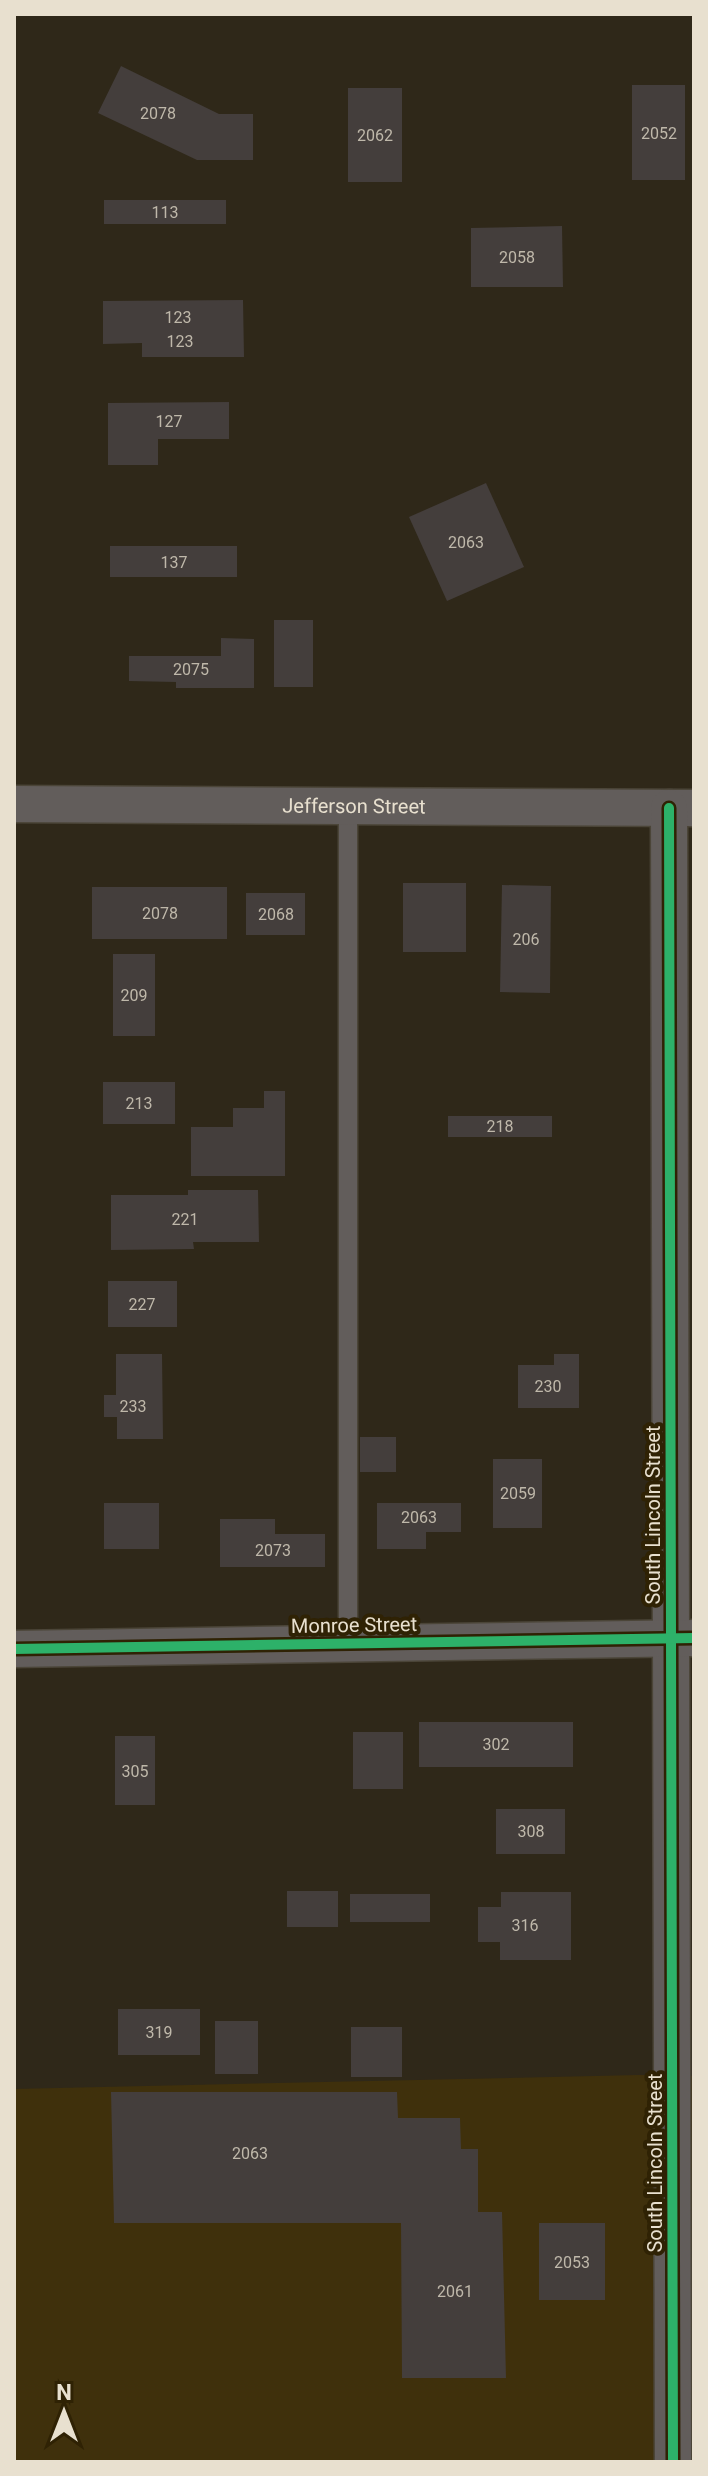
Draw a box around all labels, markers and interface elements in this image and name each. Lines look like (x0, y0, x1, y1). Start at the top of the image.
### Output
house number: 2078 (140, 104, 176, 123)
house number: 2052 (641, 124, 677, 143)
house number: 2062 (357, 126, 393, 145)
house number: 113 (152, 203, 178, 222)
house number: 2058 (499, 248, 535, 267)
house number: 123 (165, 308, 191, 327)
house number: 123 (167, 332, 193, 351)
house number: 127 (156, 412, 182, 431)
house number: 2063 (448, 533, 484, 552)
house number: 137 (161, 553, 187, 572)
house number: 2075 (173, 660, 209, 679)
street label: Jefferson Street (282, 794, 426, 818)
house number: 2078 (142, 904, 178, 923)
house number: 2068 (258, 905, 294, 924)
house number: 206 (513, 930, 539, 949)
house number: 209 (121, 986, 147, 1005)
house number: 213 (126, 1094, 152, 1113)
house number: 218 (487, 1117, 513, 1136)
house number: 221 (172, 1210, 198, 1229)
house number: 227 (129, 1295, 155, 1314)
house number: 230 (535, 1377, 561, 1396)
house number: 233 (120, 1397, 146, 1416)
street label: South Lincoln Street (641, 1425, 665, 1605)
house number: 2059 (500, 1484, 536, 1503)
house number: 2063 (401, 1508, 437, 1527)
house number: 2073 (255, 1541, 291, 1560)
street label: Monroe Street (291, 1612, 417, 1638)
house number: 302 (483, 1735, 509, 1754)
house number: 305 (122, 1762, 148, 1781)
house number: 308 (518, 1822, 544, 1841)
house number: 316 (512, 1916, 538, 1935)
house number: 319 (146, 2023, 172, 2042)
street label: South Lincoln Street (643, 2073, 667, 2253)
house number: 2063 (232, 2144, 268, 2163)
house number: 2053 (554, 2253, 590, 2272)
house number: 2061 (437, 2282, 473, 2301)
north arrow (24, 2372, 104, 2452)
text: N (56, 2380, 72, 2405)

